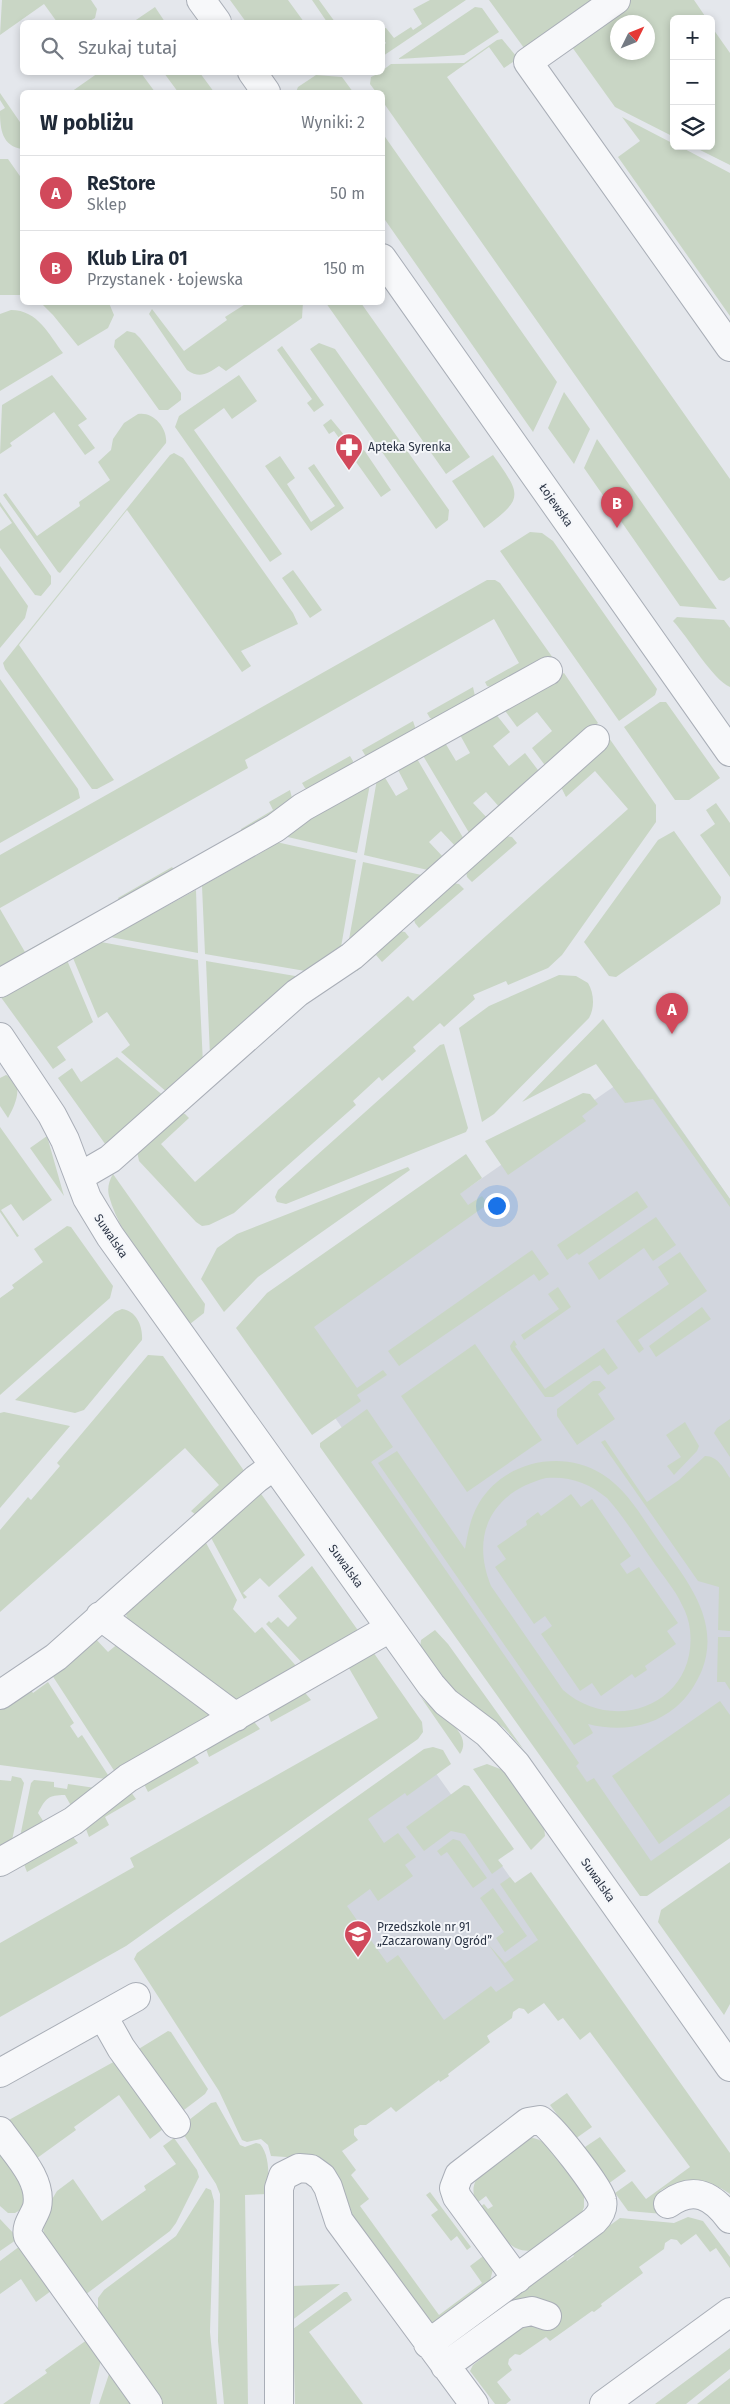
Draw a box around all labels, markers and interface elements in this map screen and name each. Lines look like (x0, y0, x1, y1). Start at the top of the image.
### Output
north arrow (610, 15, 655, 60)
map controls (670, 15, 715, 150)
button: + (670, 15, 715, 60)
search box (20, 20, 385, 75)
icon: search (38, 34, 66, 62)
text: Szukaj tutaj (78, 36, 177, 59)
button: − (670, 60, 715, 105)
button: layers (670, 105, 715, 150)
text: W pobliżu (40, 110, 134, 136)
text: Wyniki: 2 (301, 113, 365, 132)
text: ReStore (87, 172, 155, 195)
text: A (51, 184, 61, 203)
text: 50 m (330, 184, 365, 203)
text: Sklep (87, 195, 127, 214)
text: Klub Lira 01 (87, 247, 188, 270)
text: B (51, 259, 61, 278)
text: 150 m (323, 259, 365, 278)
text: Przystanek · Łojewska (87, 270, 243, 289)
pharmacy icon: Apteka Syrenka (334, 432, 364, 471)
place label: Apteka Syrenka (368, 440, 451, 454)
street label: Łojewska (536, 481, 576, 529)
pin: B (601, 487, 633, 528)
pin: A (656, 993, 688, 1034)
your location (484, 1193, 510, 1219)
street label: Suwalska (91, 1211, 131, 1261)
street label: Suwalska (326, 1542, 366, 1590)
street label: Suwalska (578, 1855, 618, 1905)
school or university icon: Przedszkole nr 91 „Zaczarowany Ogród” (343, 1919, 373, 1958)
place label: Przedszkole nr 91 „Zaczarowany Ogród” (377, 1920, 492, 1948)

